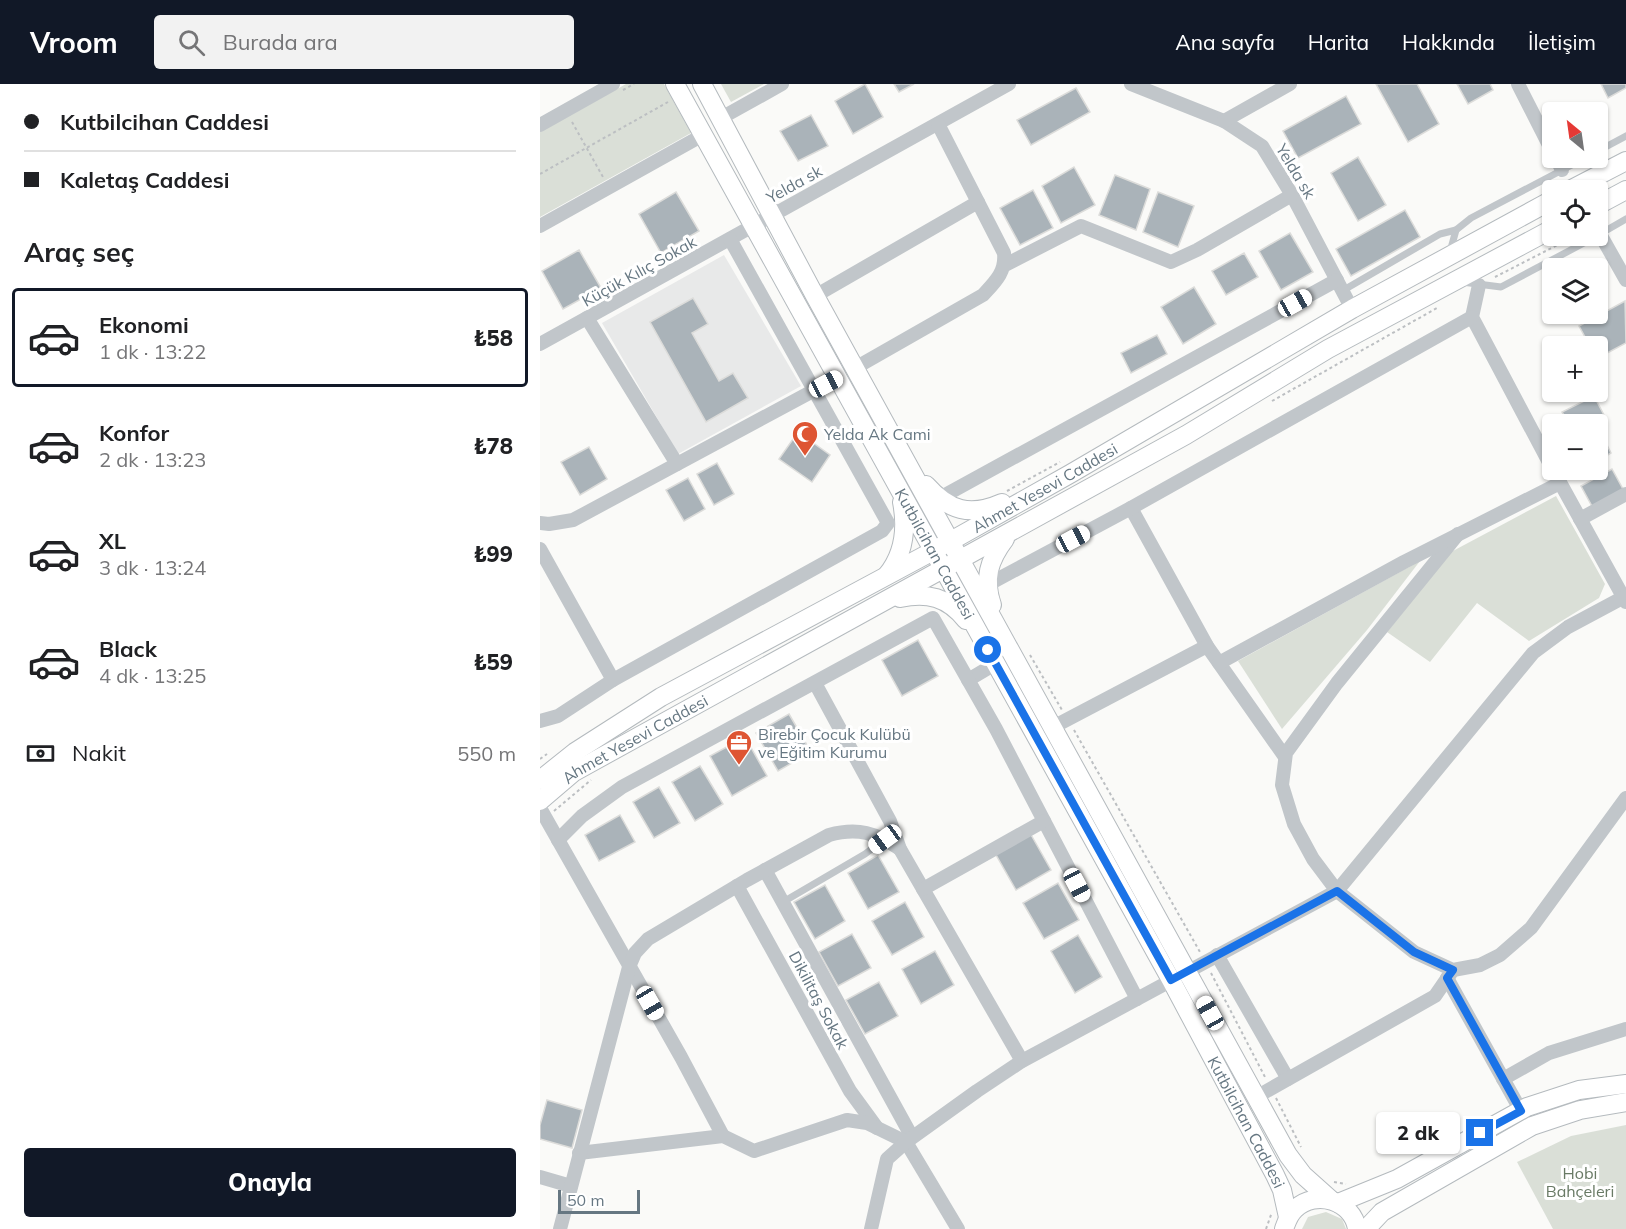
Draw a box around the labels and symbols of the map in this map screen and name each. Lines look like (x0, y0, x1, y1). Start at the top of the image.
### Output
north arrow (1542, 102, 1608, 168)
street label: Yelda sk (1271, 139, 1321, 203)
street label: Yelda sk (762, 160, 826, 208)
street label: Küçük Kılıç Sokak (578, 231, 700, 311)
car (1275, 286, 1315, 320)
car (806, 368, 846, 400)
mosque icon: Yelda Ak Cami (790, 419, 820, 457)
place label: Yelda Ak Cami (823, 424, 931, 444)
street label: Ahmet Yesevi Caddesi (969, 439, 1121, 537)
street label: Kutbilcihan Caddesi (891, 485, 979, 623)
car (1053, 523, 1093, 555)
route start (974, 636, 1001, 663)
street label: Ahmet Yesevi Caddesi (558, 690, 711, 788)
place label: Birebir Çocuk Kulübü ve Eğitim Kurumu (758, 724, 911, 762)
office icon: Birebir Çocuk Kulübü ve Eğitim Kurumu (724, 728, 754, 766)
car (865, 821, 905, 857)
car (1061, 865, 1093, 905)
street label: Dikilitaş Sokak (785, 948, 854, 1053)
car (633, 983, 667, 1023)
car (1193, 993, 1227, 1033)
street label: Kutbilcihan Caddesi (1203, 1053, 1290, 1191)
callout: 2 dk (1375, 1112, 1459, 1154)
route end (1466, 1119, 1493, 1146)
park label: Hobi Bahçeleri (1546, 1163, 1614, 1201)
scale bar (558, 1187, 640, 1214)

